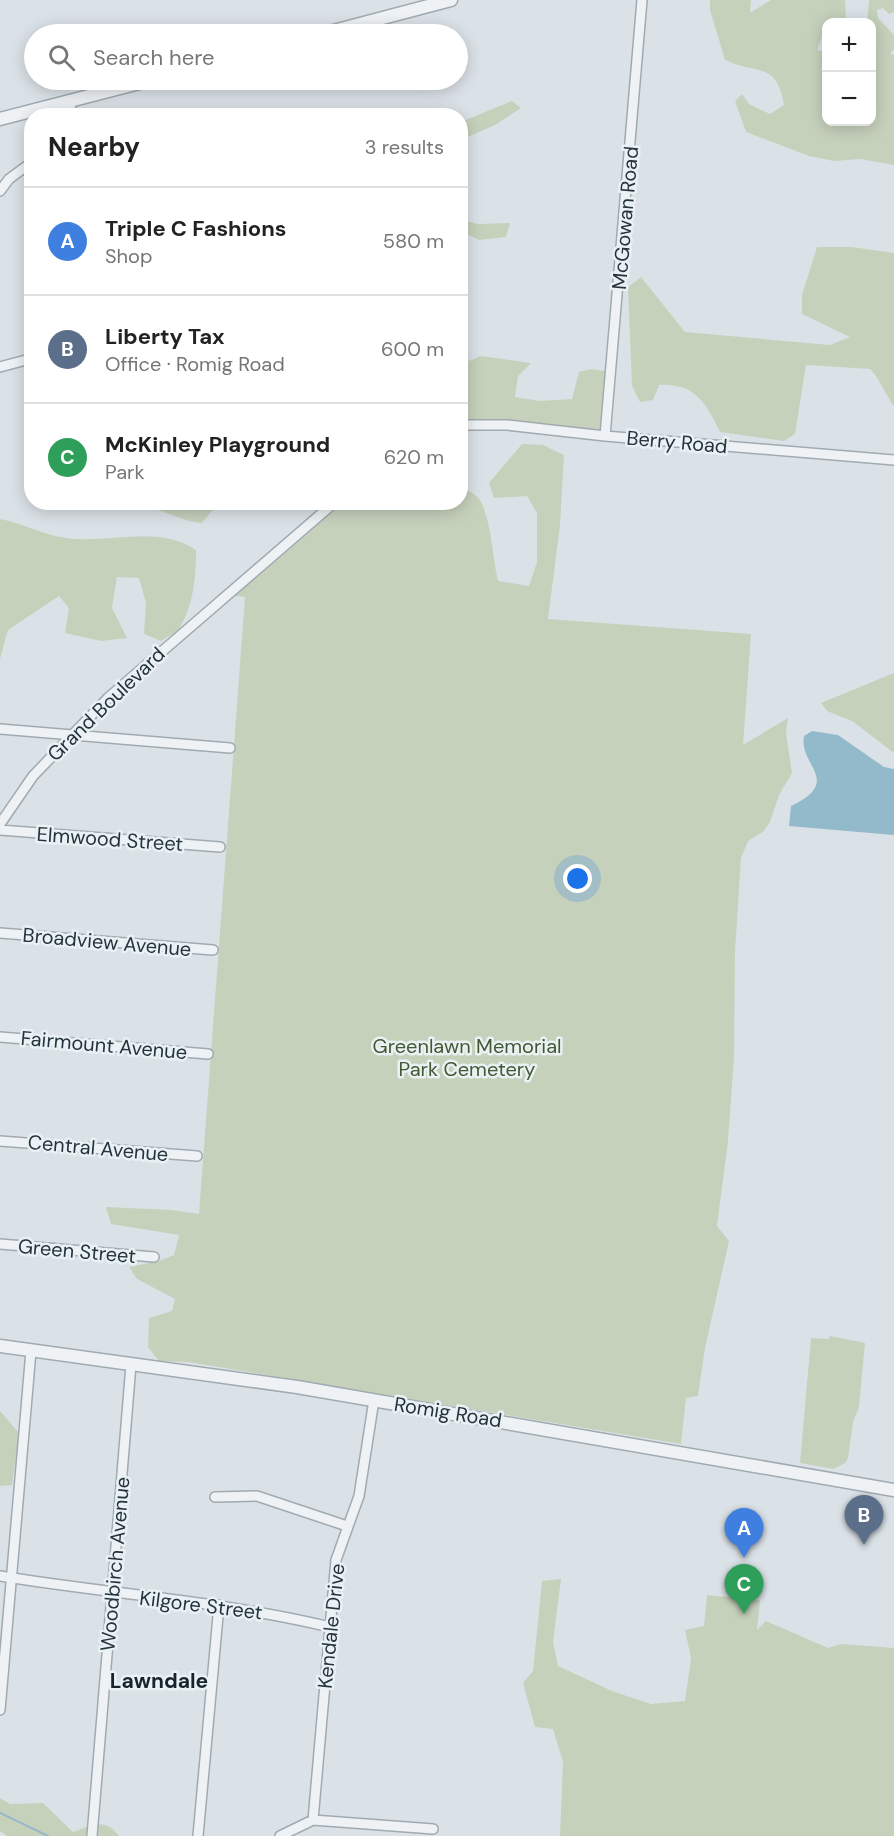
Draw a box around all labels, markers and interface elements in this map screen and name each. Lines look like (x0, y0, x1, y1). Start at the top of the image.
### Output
map controls (822, 18, 876, 126)
button: + (822, 18, 876, 72)
search box (24, 24, 468, 90)
icon: search (45, 41, 78, 74)
text: Search here (93, 43, 214, 72)
button: − (822, 72, 876, 126)
text: Nearby (48, 130, 140, 164)
text: 3 results (365, 134, 444, 160)
street label: McGowan Road (606, 145, 644, 291)
text: Triple C Fashions (105, 214, 286, 243)
text: A (60, 228, 75, 254)
text: 580 m (383, 228, 444, 254)
text: Shop (105, 243, 152, 269)
text: Liberty Tax (105, 322, 225, 351)
text: B (61, 336, 74, 362)
text: 600 m (381, 336, 444, 362)
text: Office · Romig Road (105, 351, 285, 377)
street label: Berry Road (625, 425, 729, 459)
text: McKinley Playground (105, 430, 330, 459)
text: C (60, 444, 75, 470)
text: 620 m (384, 444, 444, 470)
text: Park (105, 459, 145, 485)
street label: Grand Boulevard (42, 641, 170, 767)
street label: Elmwood Street (36, 821, 184, 857)
your location (563, 864, 592, 893)
street label: Broadview Avenue (22, 922, 192, 962)
street label: Fairmount Avenue (20, 1025, 188, 1065)
park label: Greenlawn Memorial Park Cemetery (373, 1033, 561, 1082)
street label: Central Avenue (27, 1129, 169, 1167)
street label: Green Street (17, 1233, 137, 1269)
street label: Romig Road (392, 1391, 504, 1433)
street label: Woodbirch Avenue (94, 1476, 136, 1652)
pin: B (844, 1496, 884, 1545)
pin: A (724, 1508, 764, 1558)
street label: Kendale Drive (311, 1562, 351, 1690)
pin: C (724, 1564, 764, 1614)
street label: Kilgore Street (138, 1585, 264, 1625)
district label: Lawndale (110, 1667, 208, 1695)

